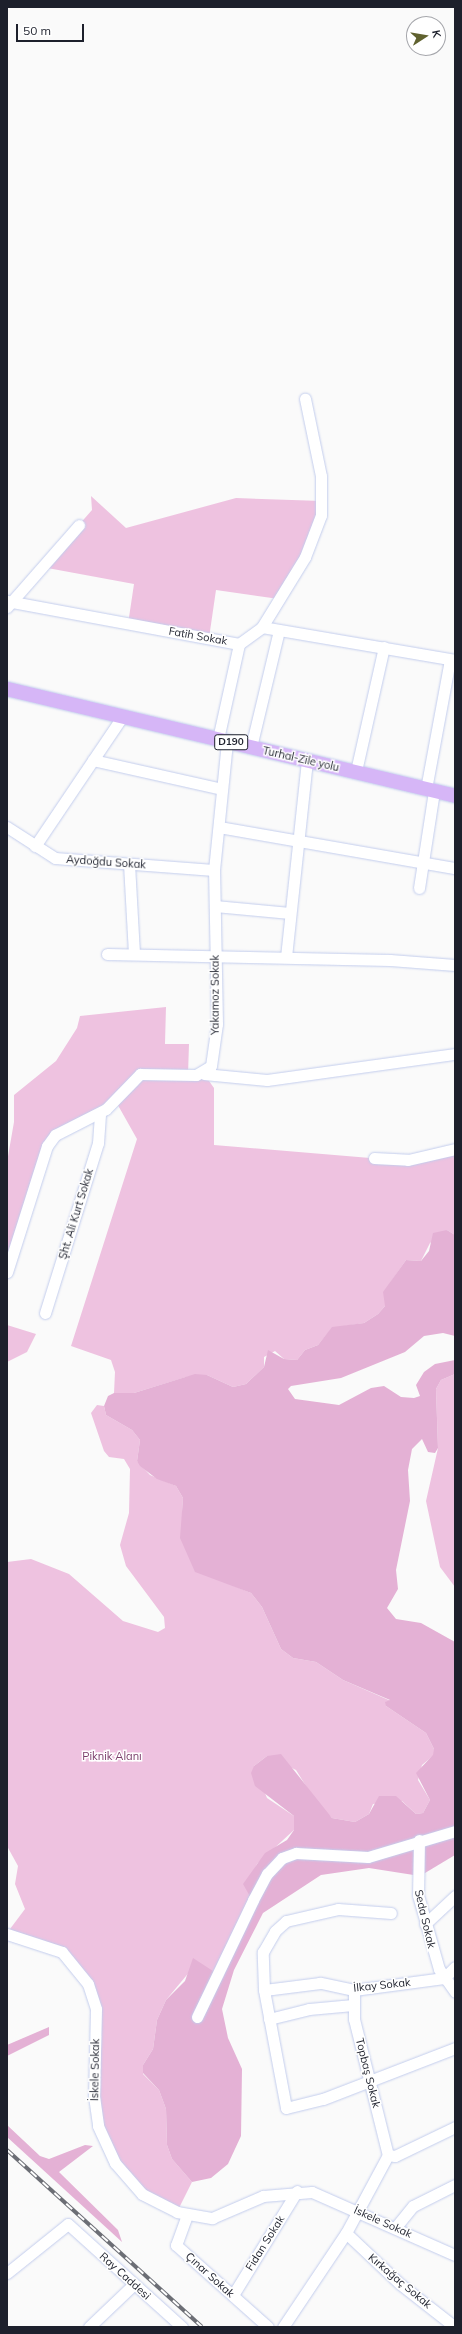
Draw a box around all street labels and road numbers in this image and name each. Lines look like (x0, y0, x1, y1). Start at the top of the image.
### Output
street label: Fatih Sokak (168, 624, 228, 648)
road number: D190 (214, 734, 248, 750)
street label: Turhal-Zile yolu (261, 744, 341, 774)
street label: Aydoğdu Sokak (66, 853, 146, 871)
street label: Yakamoz Sokak (208, 955, 222, 1035)
street label: Şht. Ali Kurt Sokak (56, 1167, 96, 1261)
street label: Seda Sokak (412, 1888, 438, 1950)
street label: İlkay Sokak (353, 1975, 411, 1995)
street label: Topbaş Sokak (353, 2037, 383, 2109)
street label: İskele Sokak (88, 2039, 102, 2101)
street label: İskele Sokak (352, 2203, 414, 2241)
street label: Fidan Sokak (243, 2213, 287, 2273)
street label: Ray Caddesi (97, 2250, 153, 2302)
street label: Çınar Sokak (183, 2250, 237, 2300)
street label: Kırkağaç Sokak (366, 2251, 434, 2311)

